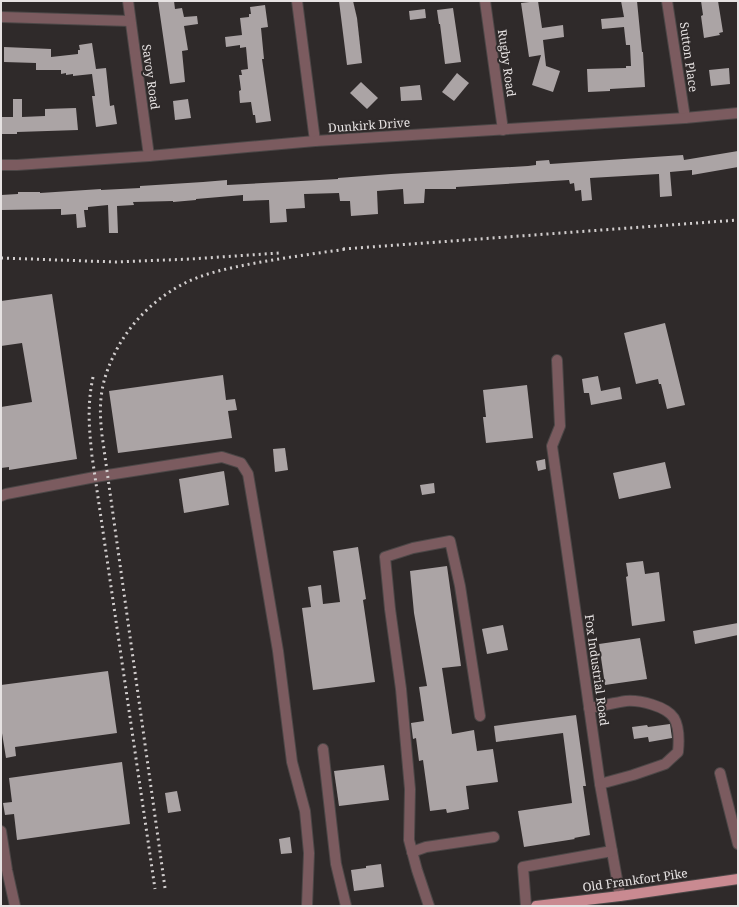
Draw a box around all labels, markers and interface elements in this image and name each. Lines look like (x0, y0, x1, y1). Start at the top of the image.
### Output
street label: Sutton Place (676, 21, 702, 93)
street label: Rugby Road (494, 28, 520, 98)
street label: Savoy Road (138, 43, 164, 111)
street label: Dunkirk Drive (327, 114, 411, 136)
street label: Fox Industrial Road (581, 613, 613, 727)
street label: Old Frankfort Pike (581, 864, 689, 896)

